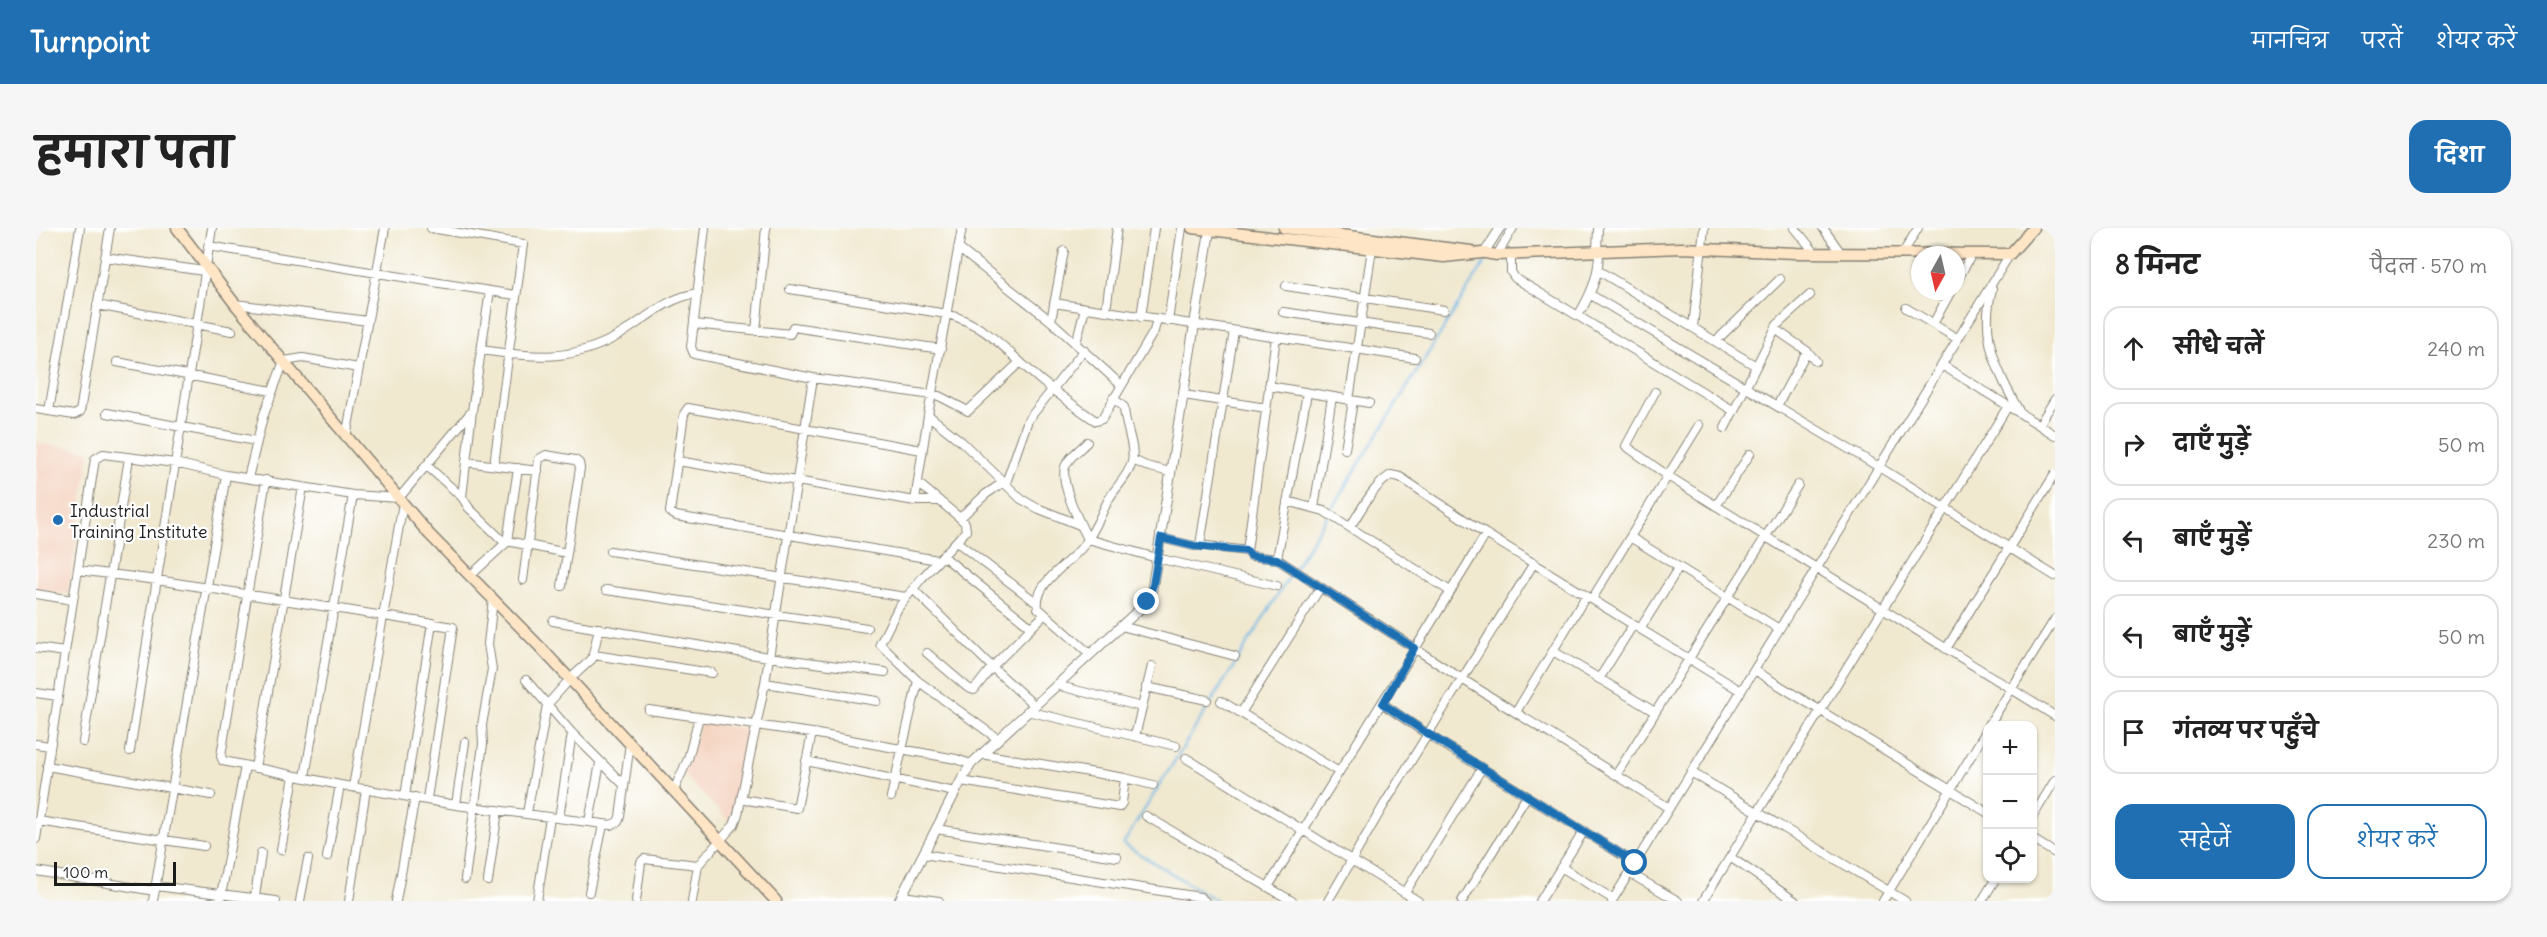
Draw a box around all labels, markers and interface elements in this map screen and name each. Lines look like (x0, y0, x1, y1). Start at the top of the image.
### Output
text: Turnpoint (30, 24, 150, 60)
text: मानचित्र (2251, 27, 2328, 54)
text: परतें (2361, 27, 2403, 54)
text: शेयर करें (2436, 27, 2517, 54)
button: दिशा (2409, 120, 2511, 193)
text: हमारा पता (36, 126, 233, 178)
north arrow (1911, 246, 1965, 300)
text: 8 मिनट (2115, 248, 2199, 281)
text: पैदल · 570 m (2370, 253, 2487, 278)
icon: ahead (2117, 332, 2150, 365)
text: सीधे चलें (2174, 332, 2264, 360)
text: 240 m (2427, 336, 2485, 361)
icon: right (2117, 428, 2150, 461)
text: दाएँ मुड़ें (2174, 428, 2250, 456)
text: 50 m (2438, 432, 2485, 457)
place label: Industrial Training Institute (70, 499, 207, 543)
marker: Industrial Training Institute (51, 513, 65, 527)
icon: left (2117, 524, 2150, 557)
text: बाएँ मुड़ें (2174, 524, 2251, 552)
text: 230 m (2427, 528, 2485, 553)
route end (1133, 588, 1159, 614)
icon: left (2117, 620, 2150, 653)
text: बाएँ मुड़ें (2174, 620, 2251, 648)
text: 50 m (2438, 624, 2485, 649)
icon: arrive (2117, 716, 2150, 749)
text: गंतव्य पर पहुँचे (2174, 716, 2318, 744)
map controls (1983, 721, 2037, 883)
button: + (1983, 721, 2037, 775)
button: − (1983, 775, 2037, 829)
button: सहेजें (2115, 804, 2295, 879)
button: शेयर करें (2307, 804, 2487, 879)
button: locate (1983, 829, 2037, 883)
route start (1621, 849, 1647, 875)
scale bar (54, 859, 176, 886)
text: 100 m (63, 862, 108, 882)

